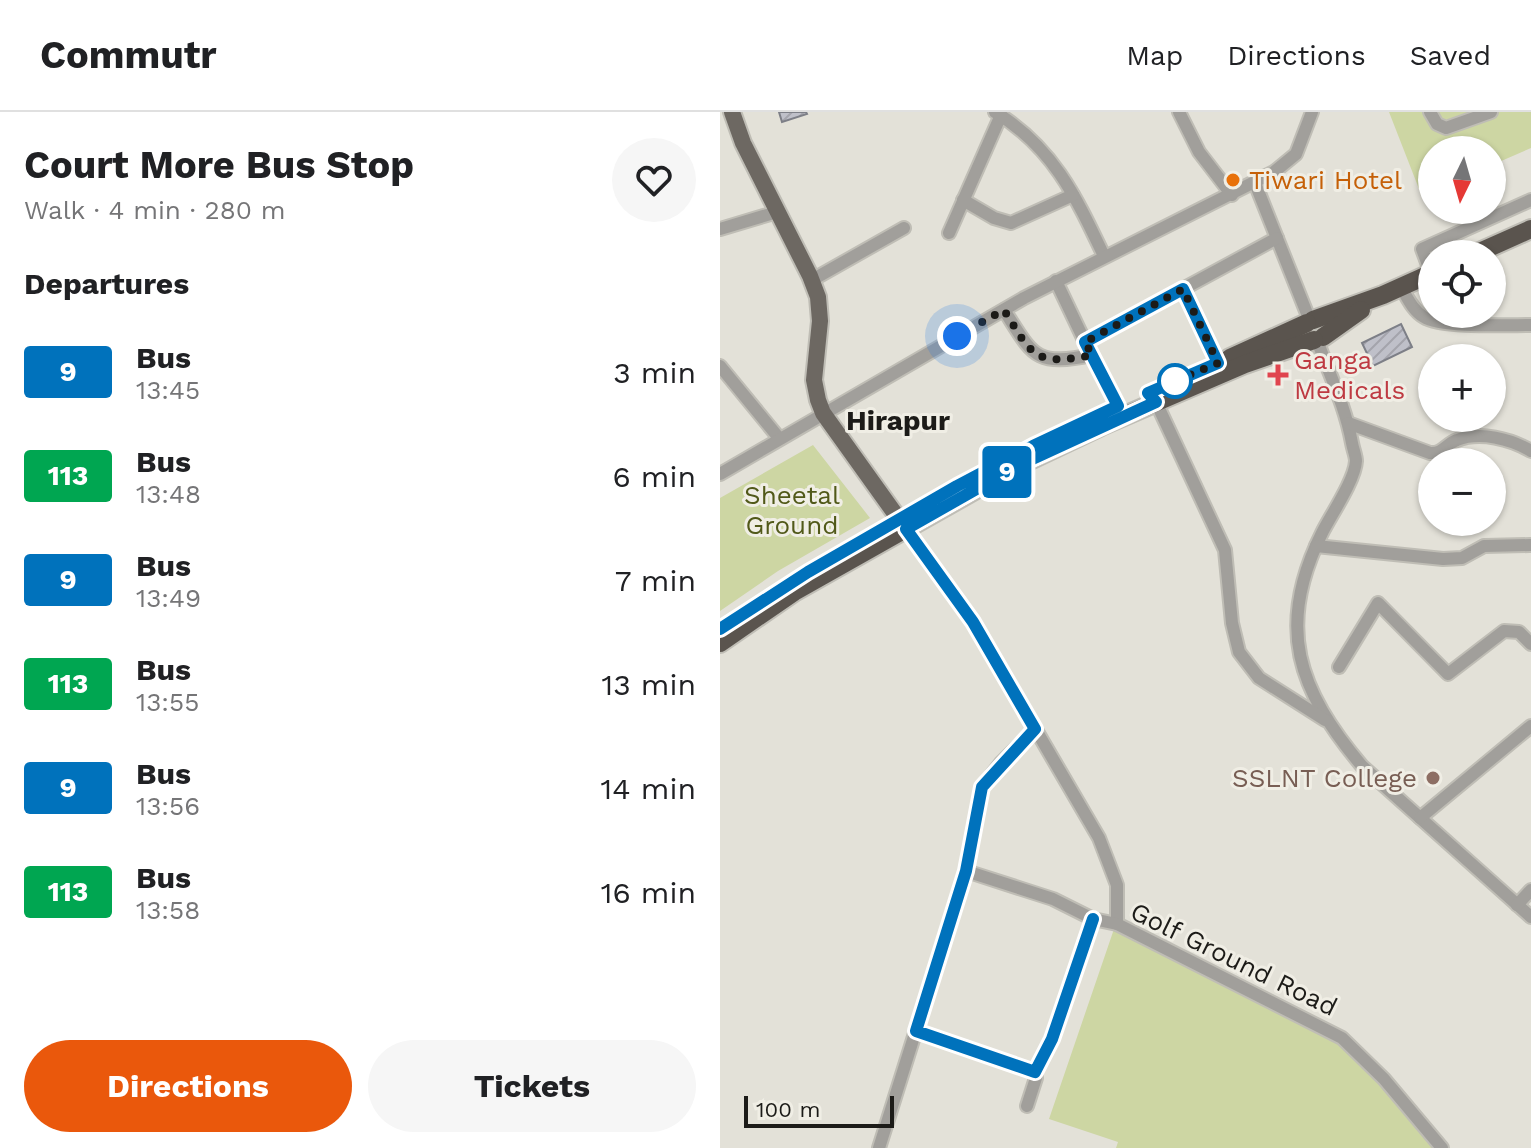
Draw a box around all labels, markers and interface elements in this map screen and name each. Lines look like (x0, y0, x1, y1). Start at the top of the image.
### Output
text: Commutr (40, 33, 217, 77)
text: Map (1126, 39, 1183, 72)
text: Directions (1227, 39, 1366, 72)
text: Saved (1410, 39, 1491, 72)
north arrow (1418, 136, 1506, 224)
map controls (1418, 136, 1506, 536)
button: heart (612, 138, 696, 222)
text: Court More Bus Stop (24, 143, 414, 187)
place label: Tiwari Hotel (1249, 165, 1402, 195)
marker: Tiwari Hotel (1224, 171, 1242, 189)
text: Walk · 4 min · 280 m (24, 195, 286, 225)
button: locate (1418, 240, 1506, 328)
text: Departures (24, 266, 189, 301)
your location (937, 316, 977, 356)
text: Bus (136, 340, 191, 375)
button: + (1418, 344, 1506, 432)
place label: Ganga Medicals (1294, 345, 1405, 405)
text: 9 (59, 355, 77, 388)
text: 3 min (613, 355, 696, 390)
unlabelled marker (1158, 364, 1192, 398)
marker: Ganga Medicals (1269, 366, 1287, 384)
text: 13:45 (136, 375, 200, 405)
district label: Hirapur (846, 404, 950, 437)
text: Bus (136, 444, 191, 479)
line badge: 9 (981, 446, 1033, 498)
button: − (1418, 448, 1506, 536)
text: 9 (998, 455, 1016, 488)
text: 113 (48, 459, 88, 492)
text: 6 min (612, 459, 696, 494)
text: 13:48 (136, 479, 201, 509)
park label: Sheetal Ground (744, 480, 840, 540)
text: Bus (136, 548, 191, 583)
text: 9 (59, 563, 77, 596)
text: 7 min (615, 563, 696, 598)
text: 13:49 (136, 583, 201, 613)
text: Bus (136, 652, 191, 687)
text: 113 (48, 667, 88, 700)
text: 13 min (601, 667, 696, 702)
text: 13:55 (136, 687, 199, 717)
text: Bus (136, 756, 191, 791)
place label: SSLNT College (1232, 763, 1417, 793)
marker: SSLNT College (1424, 769, 1442, 787)
text: 9 (59, 771, 77, 804)
text: 14 min (601, 771, 696, 806)
text: 13:56 (136, 791, 200, 821)
text: Bus (136, 860, 191, 895)
text: 113 (48, 875, 88, 908)
text: 16 min (601, 875, 696, 910)
text: 13:58 (136, 895, 200, 925)
street label: Golf Ground Road (1126, 896, 1342, 1022)
button: Directions (24, 1040, 352, 1132)
button: Tickets (368, 1040, 696, 1132)
scale bar (744, 1092, 894, 1128)
text: 100 m (756, 1097, 820, 1122)

